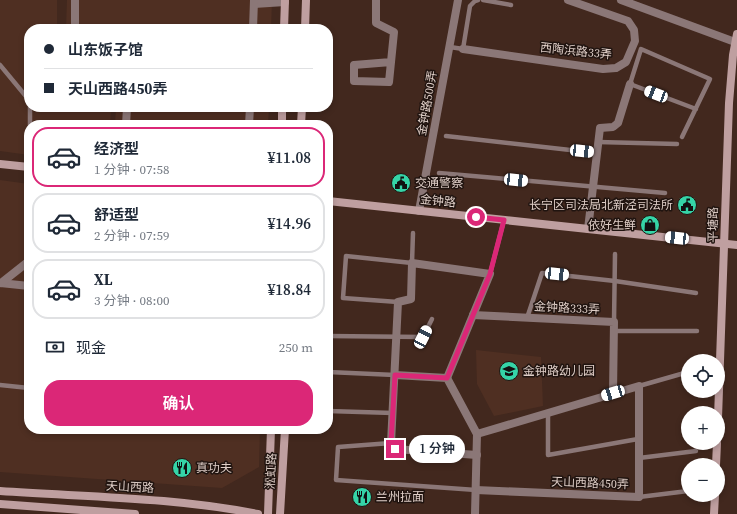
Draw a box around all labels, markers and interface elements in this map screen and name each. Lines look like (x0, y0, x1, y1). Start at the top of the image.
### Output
text: 山东饭子馆 (68, 39, 143, 60)
street label: 西陶浜路33弄 (539, 39, 613, 63)
street label: 金钟路500弄 (413, 69, 441, 137)
text: 天山西路450弄 (68, 78, 167, 99)
car (643, 84, 669, 104)
text: 经济型 (94, 138, 139, 159)
icon: car (46, 139, 82, 175)
car (569, 144, 595, 158)
text: ¥11.08 (267, 147, 311, 168)
text: 1 分钟 · 07:58 (94, 161, 169, 178)
public building icon: 交通警察 (390, 172, 412, 194)
car (503, 173, 529, 187)
place label: 交通警察 (415, 175, 463, 191)
street label: 金钟路 (419, 191, 457, 211)
public building icon: 长宁区司法局北新泾司法所 (676, 194, 698, 216)
place label: 长宁区司法局北新泾司法所 (529, 197, 673, 213)
text: 舒适型 (94, 204, 139, 225)
icon: car (46, 205, 82, 241)
street label: 平塘路 (705, 207, 721, 243)
route start (467, 208, 485, 226)
text: ¥14.96 (267, 213, 311, 234)
shop icon: 依好生鲜 (639, 214, 661, 236)
place label: 依好生鲜 (588, 217, 636, 233)
text: 2 分钟 · 07:59 (94, 227, 169, 244)
car (664, 231, 690, 245)
car (544, 267, 570, 281)
text: XL (94, 269, 113, 290)
icon: car (46, 271, 82, 307)
text: ¥18.84 (267, 279, 311, 300)
text: 3 分钟 · 08:00 (94, 292, 169, 309)
street label: 金钟路333弄 (534, 298, 600, 318)
car (412, 324, 434, 350)
icon: cash (44, 336, 66, 358)
text: 现金 (76, 337, 106, 358)
text: 250 m (279, 339, 313, 356)
map controls (681, 354, 725, 502)
button: locate (681, 354, 725, 398)
school or university icon: 金钟路幼儿园 (498, 360, 520, 382)
place label: 金钟路幼儿园 (523, 363, 595, 379)
button: 确认 (44, 380, 313, 426)
car (600, 384, 626, 402)
button: + (681, 406, 725, 450)
callout: 1 分钟 (409, 435, 465, 463)
route end (386, 440, 404, 458)
text: 1 分钟 (419, 440, 455, 457)
street label: 淞虹路 (262, 453, 280, 489)
restaurant icon: 真功夫 (171, 457, 193, 479)
button: − (681, 458, 725, 502)
place label: 真功夫 (196, 460, 232, 476)
street label: 天山西路450弄 (551, 474, 629, 492)
street label: 天山西路 (106, 478, 154, 496)
restaurant icon: 兰州拉面 (351, 486, 373, 508)
place label: 兰州拉面 (376, 489, 424, 505)

